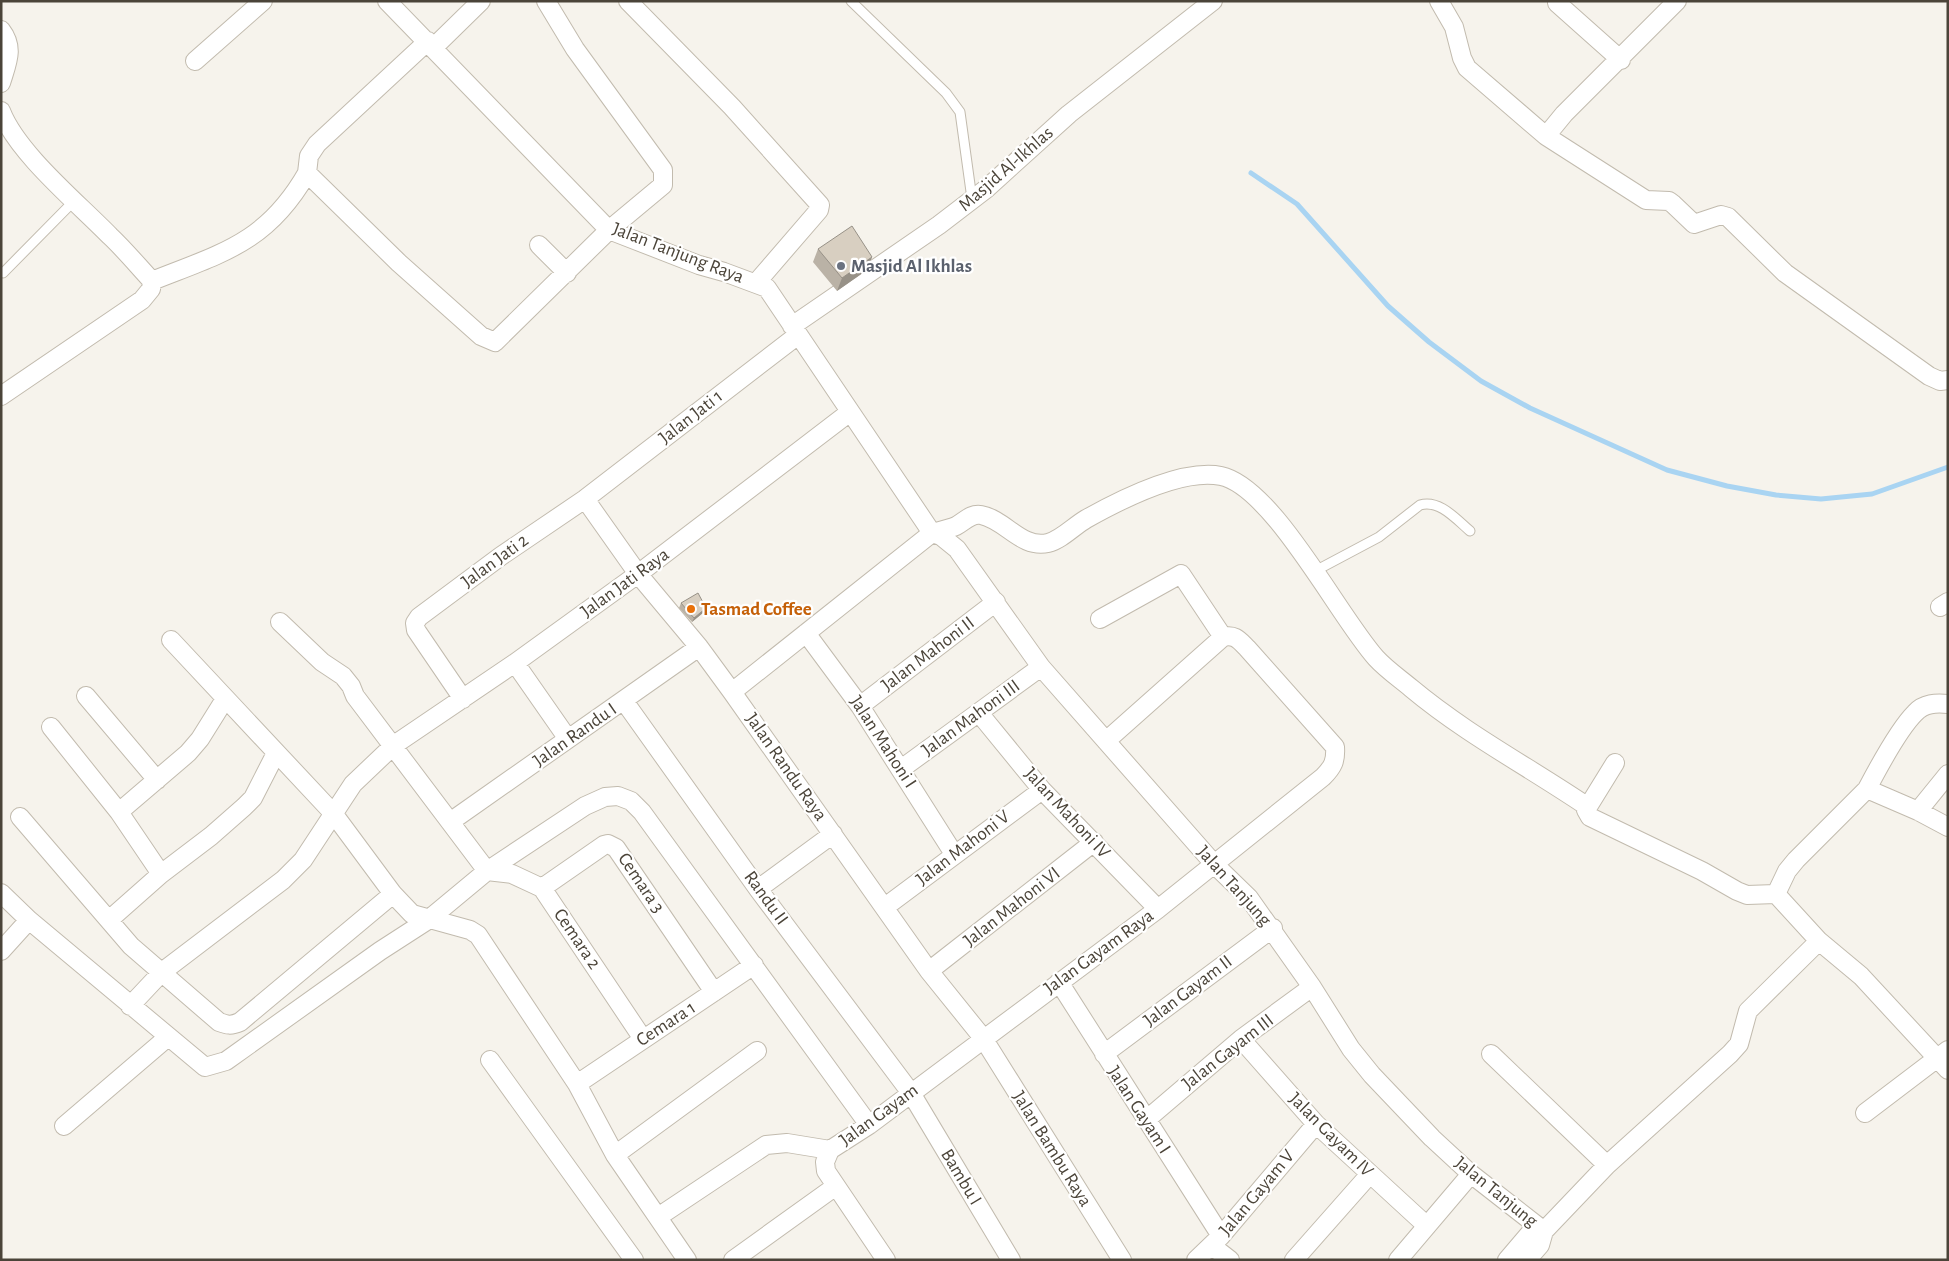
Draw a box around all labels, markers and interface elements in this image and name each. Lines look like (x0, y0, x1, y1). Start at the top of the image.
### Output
street label: Masjid Al-Ikhlas (955, 123, 1057, 215)
street label: Jalan Tanjung Raya (610, 219, 746, 287)
place label: Masjid Al Ikhlas (851, 257, 972, 276)
marker: Masjid Al Ikhlas (835, 260, 847, 272)
street label: Jalan Jati 1 (656, 386, 726, 448)
street label: Jalan Jati 2 (458, 530, 532, 591)
street label: Jalan Jati Raya (577, 545, 673, 621)
place label: Tasmad Coffee (701, 600, 812, 619)
marker: Tasmad Coffee (685, 603, 697, 615)
street label: Jalan Mahoni II (878, 613, 978, 695)
street label: Jalan Mahoni III (919, 676, 1023, 760)
street label: Jalan Mahoni I (846, 692, 920, 792)
street label: Jalan Randu I (530, 699, 620, 771)
street label: Jalan Randu Raya (742, 710, 830, 825)
street label: Jalan Mahoni IV (1020, 764, 1114, 862)
street label: Jalan Mahoni V (913, 807, 1013, 889)
street label: Jalan Tanjung (1193, 842, 1275, 930)
street label: Cemara 3 (614, 850, 668, 916)
street label: Jalan Mahoni VI (960, 864, 1064, 950)
street label: Randu II (740, 868, 792, 928)
street label: Cemara 2 (550, 905, 604, 973)
street label: Jalan Gayam Raya (1041, 906, 1157, 998)
street label: Jalan Gayam II (1140, 952, 1236, 1030)
street label: Cemara 1 (633, 998, 699, 1050)
street label: Jalan Gayam III (1179, 1011, 1277, 1093)
street label: Jalan Gayam I (1104, 1063, 1174, 1157)
street label: Jalan Gayam (836, 1080, 922, 1150)
street label: Jalan Bambu Raya (1009, 1088, 1095, 1210)
street label: Jalan Gayam IV (1285, 1089, 1377, 1181)
street label: Bambu I (937, 1146, 985, 1208)
street label: Jalan Gayam V (1216, 1146, 1298, 1240)
street label: Jalan Tanjung (1451, 1153, 1542, 1231)

